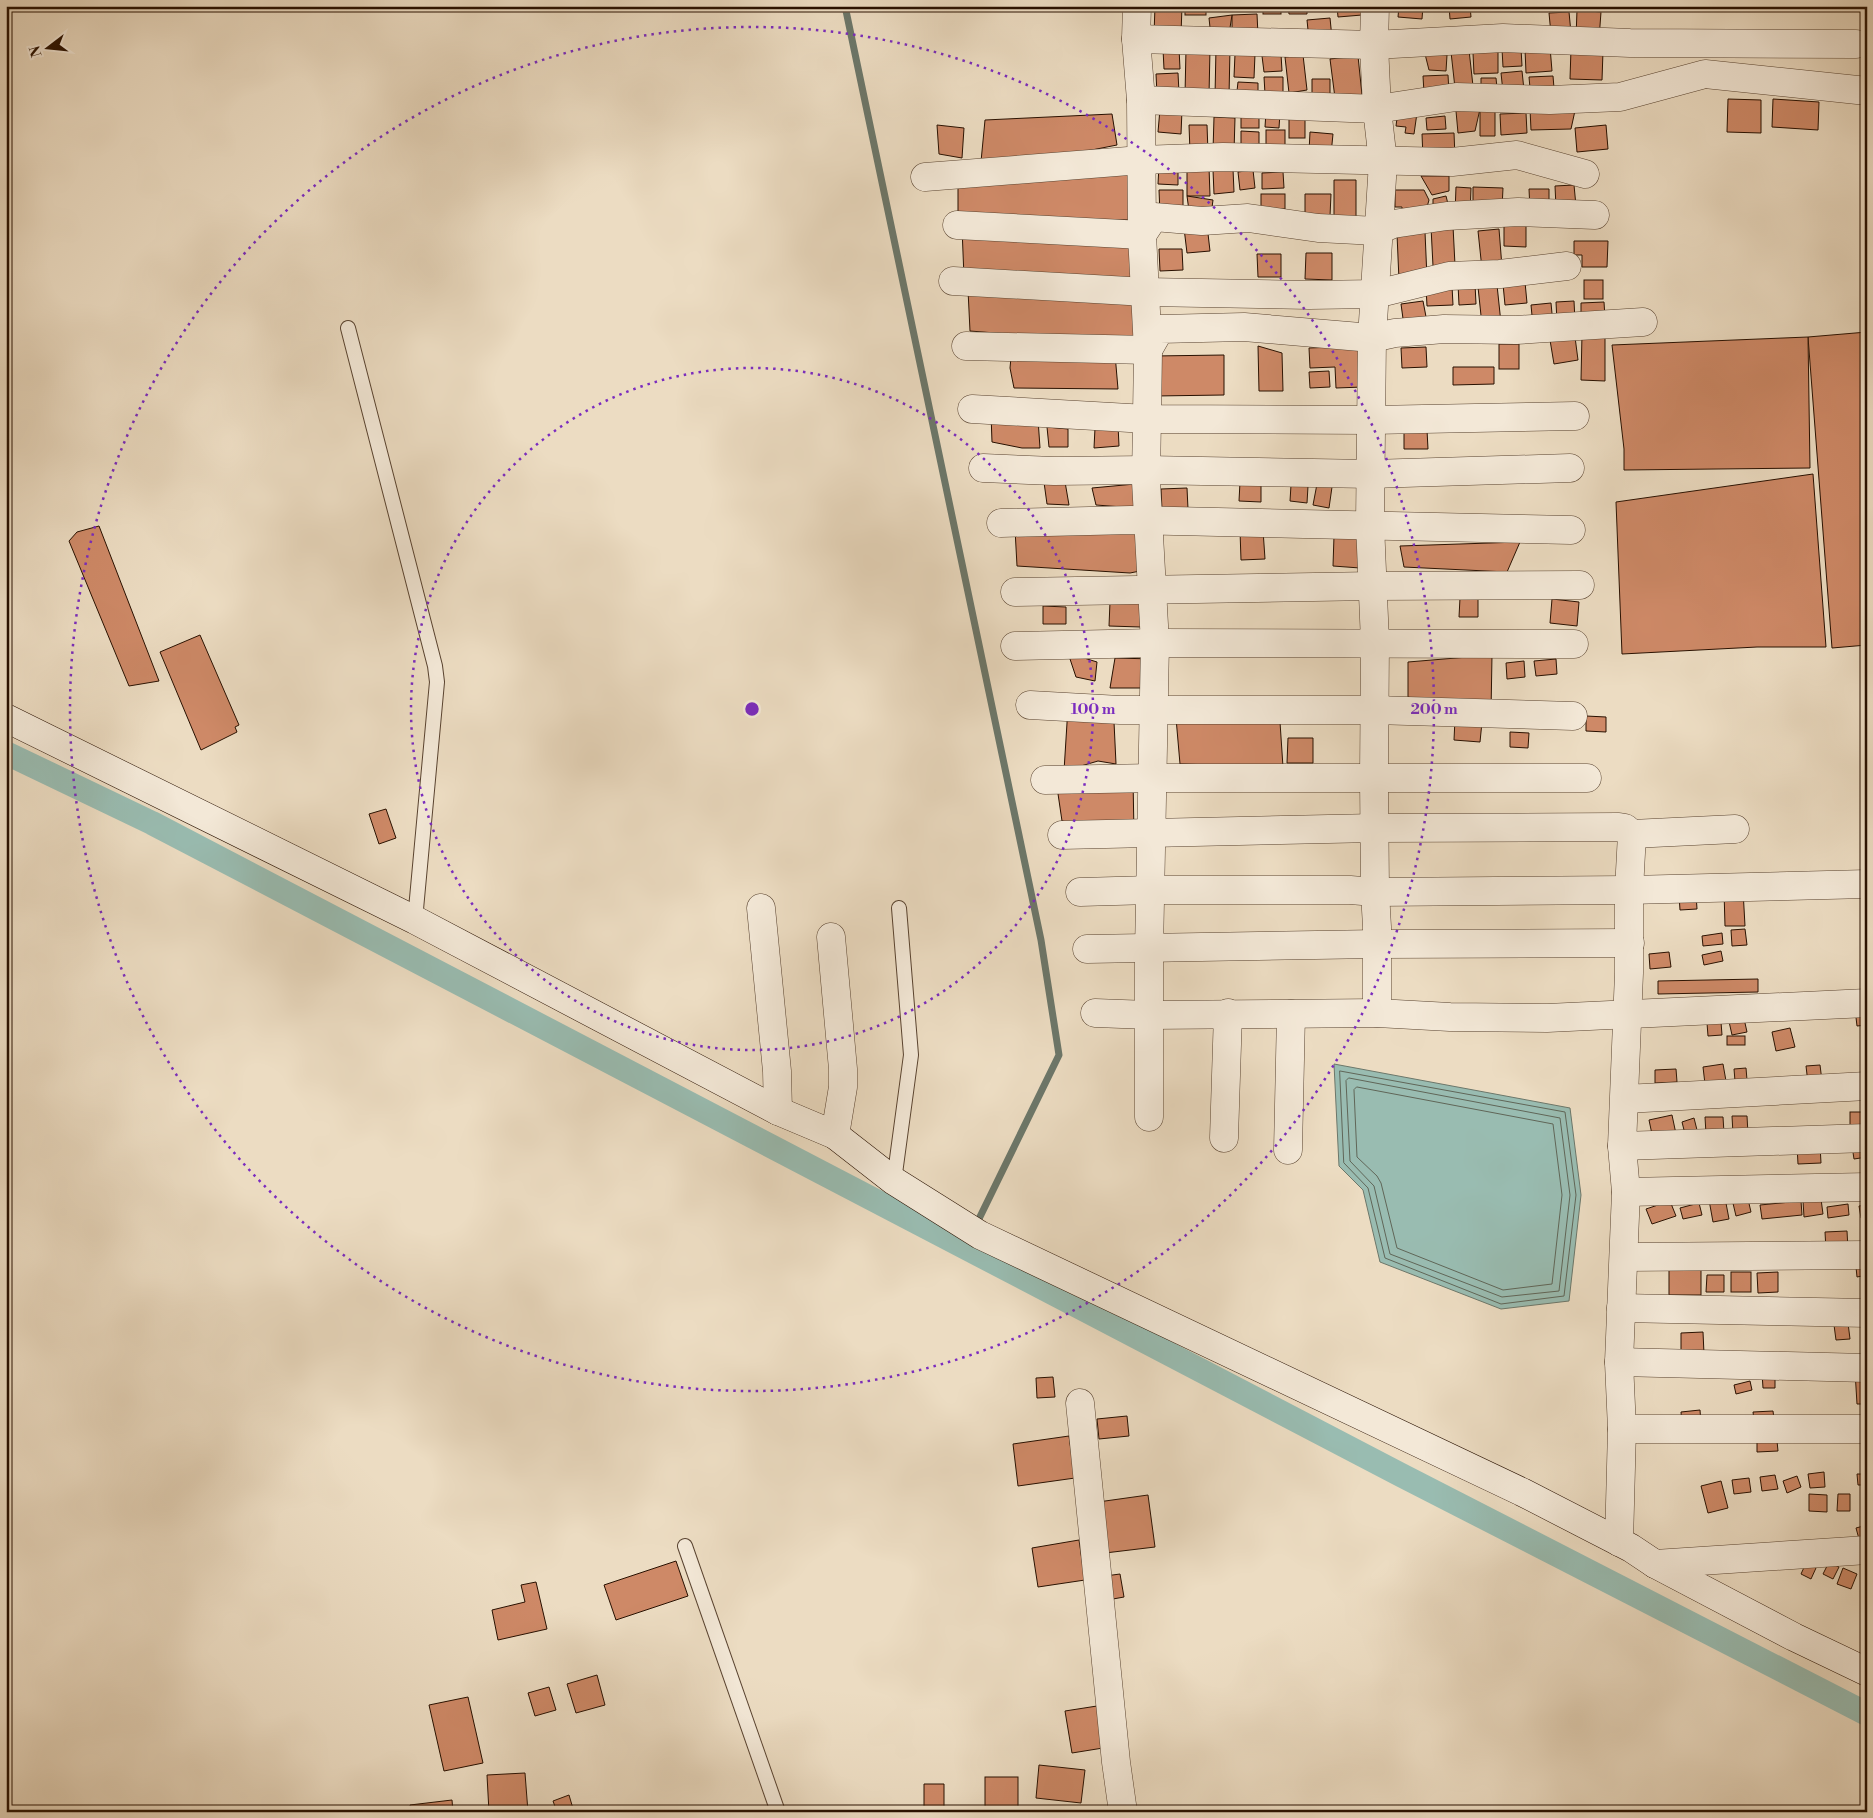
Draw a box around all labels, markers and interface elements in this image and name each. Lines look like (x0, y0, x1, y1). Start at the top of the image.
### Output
north arrow (22, 22, 72, 72)
text: N (26, 44, 47, 59)
centre of rings (743, 700, 761, 718)
text: 100 m (1071, 700, 1116, 719)
text: 200 m (1410, 700, 1458, 719)

